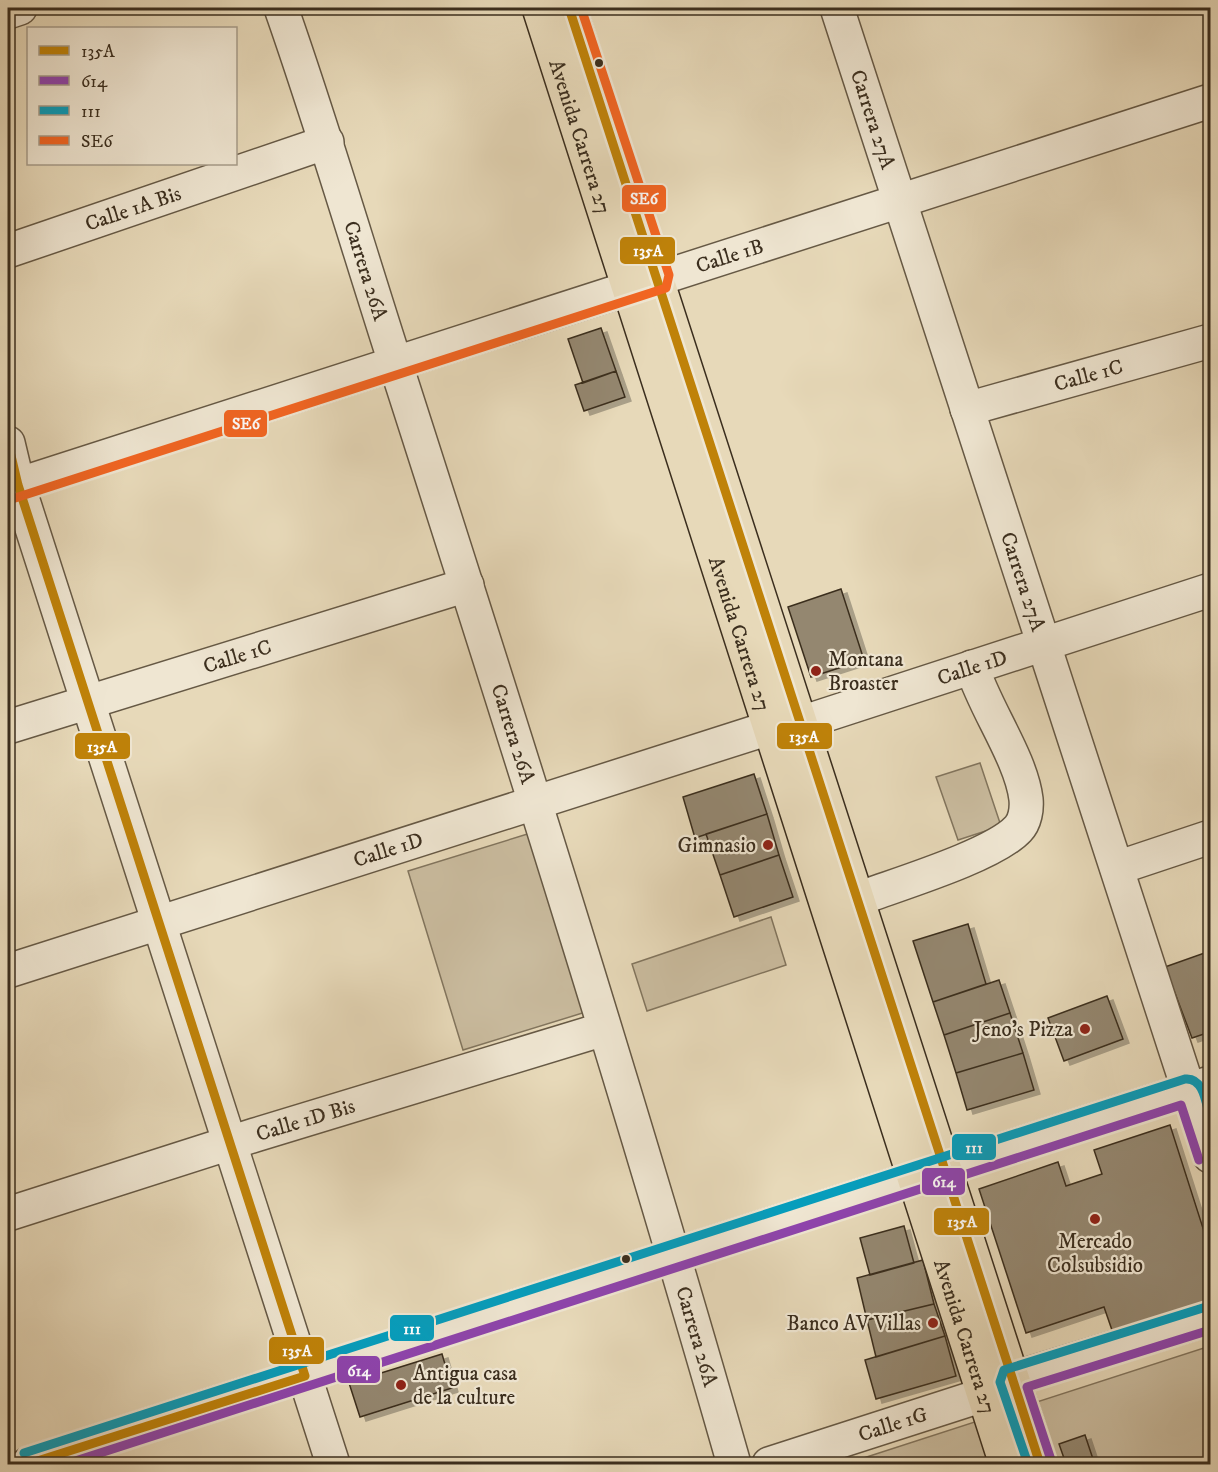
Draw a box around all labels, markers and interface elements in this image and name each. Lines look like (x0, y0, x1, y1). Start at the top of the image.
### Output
legend (27, 27, 237, 165)
text: 135A (81, 41, 115, 63)
street label: Avenida Carrera 27 (542, 56, 616, 217)
unlabelled marker (593, 57, 605, 69)
street label: Carrera 27A (844, 67, 901, 173)
text: 614 (81, 71, 108, 93)
text: 111 (81, 101, 101, 123)
text: SE6 (81, 131, 113, 153)
street label: Calle 1A Bis (82, 181, 185, 238)
line badge: SE6 (621, 184, 667, 213)
text: SE6 (630, 189, 660, 209)
street label: Carrera 26A (337, 218, 393, 325)
street label: Calle 1B (693, 234, 767, 280)
line badge: 135A (619, 236, 676, 265)
text: 135A (633, 241, 664, 261)
street label: Calle 1C (1051, 354, 1126, 398)
line badge: SE6 (223, 409, 268, 438)
text: SE6 (232, 414, 262, 434)
street label: Carrera 27A (994, 529, 1051, 635)
street label: Avenida Carrera 27 (702, 553, 776, 714)
street label: Calle 1C (200, 634, 275, 680)
street label: Calle 1D (934, 645, 1011, 692)
place label: Montana Broaster (828, 647, 904, 697)
marker: Montana Broaster (809, 664, 823, 678)
street label: Carrera 26A (485, 681, 541, 788)
line badge: 135A (776, 722, 833, 750)
text: 135A (789, 727, 820, 747)
line badge: 135A (74, 732, 131, 760)
text: 135A (87, 737, 118, 757)
street label: Calle 1D (350, 827, 427, 874)
place label: Gimnasio (678, 833, 756, 859)
marker: Gimnasio (761, 838, 775, 852)
place label: Jeno's Pizza (972, 1017, 1073, 1043)
marker: Jeno's Pizza (1078, 1022, 1092, 1036)
street label: Calle 1D Bis (253, 1093, 358, 1148)
line badge: 111 (951, 1133, 997, 1161)
text: 111 (965, 1138, 983, 1158)
line badge: 614 (921, 1167, 966, 1196)
text: 614 (932, 1172, 956, 1192)
line badge: 135A (933, 1207, 990, 1236)
text: 135A (947, 1212, 978, 1232)
marker: Mercado Colsubsidio (1088, 1212, 1102, 1226)
place label: Mercado Colsubsidio (1047, 1229, 1143, 1279)
unlabelled marker (620, 1253, 632, 1265)
street label: Avenida Carrera 27 (927, 1256, 1001, 1417)
street label: Carrera 26A (669, 1283, 723, 1390)
place label: Banco AV Villas (786, 1311, 921, 1337)
line badge: 111 (389, 1314, 435, 1342)
marker: Banco AV Villas (926, 1316, 940, 1330)
text: 111 (403, 1319, 421, 1339)
line badge: 135A (268, 1336, 325, 1365)
text: 135A (282, 1341, 313, 1361)
line badge: 614 (336, 1355, 381, 1384)
text: 614 (347, 1361, 371, 1381)
place label: Antigua casa de la culture (413, 1361, 517, 1411)
marker: Antigua casa de la culture (394, 1378, 408, 1392)
street label: Calle 1G (855, 1402, 931, 1448)

